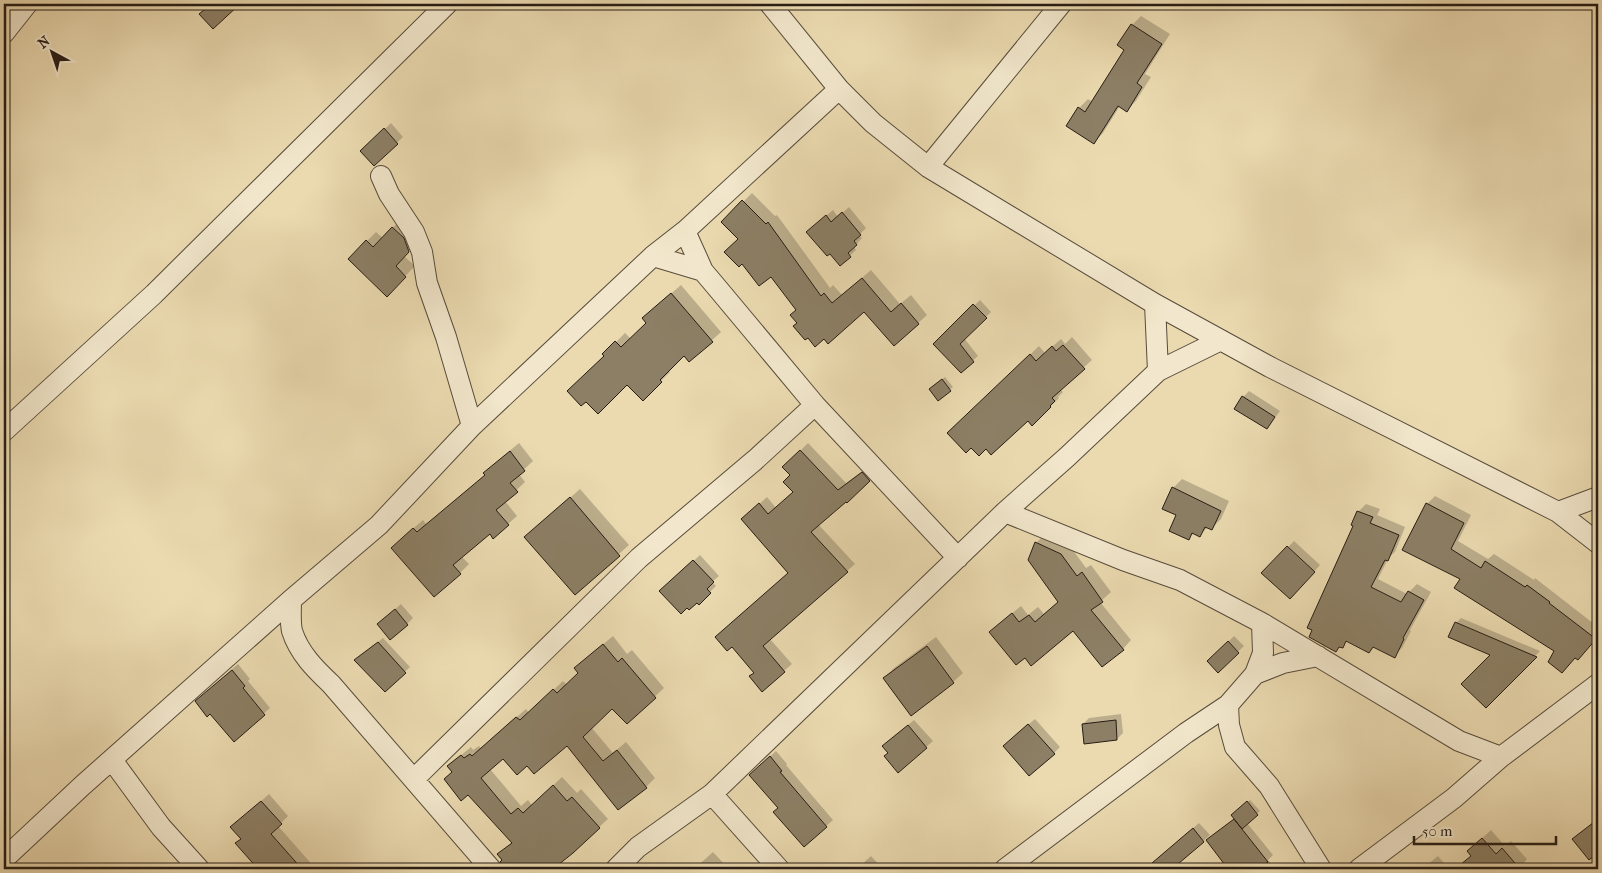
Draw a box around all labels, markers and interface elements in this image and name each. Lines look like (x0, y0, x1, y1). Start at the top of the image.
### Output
north arrow (28, 28, 78, 78)
text: N (34, 32, 54, 52)
scale bar (1414, 813, 1557, 845)
text: 50 m (1422, 822, 1453, 840)

